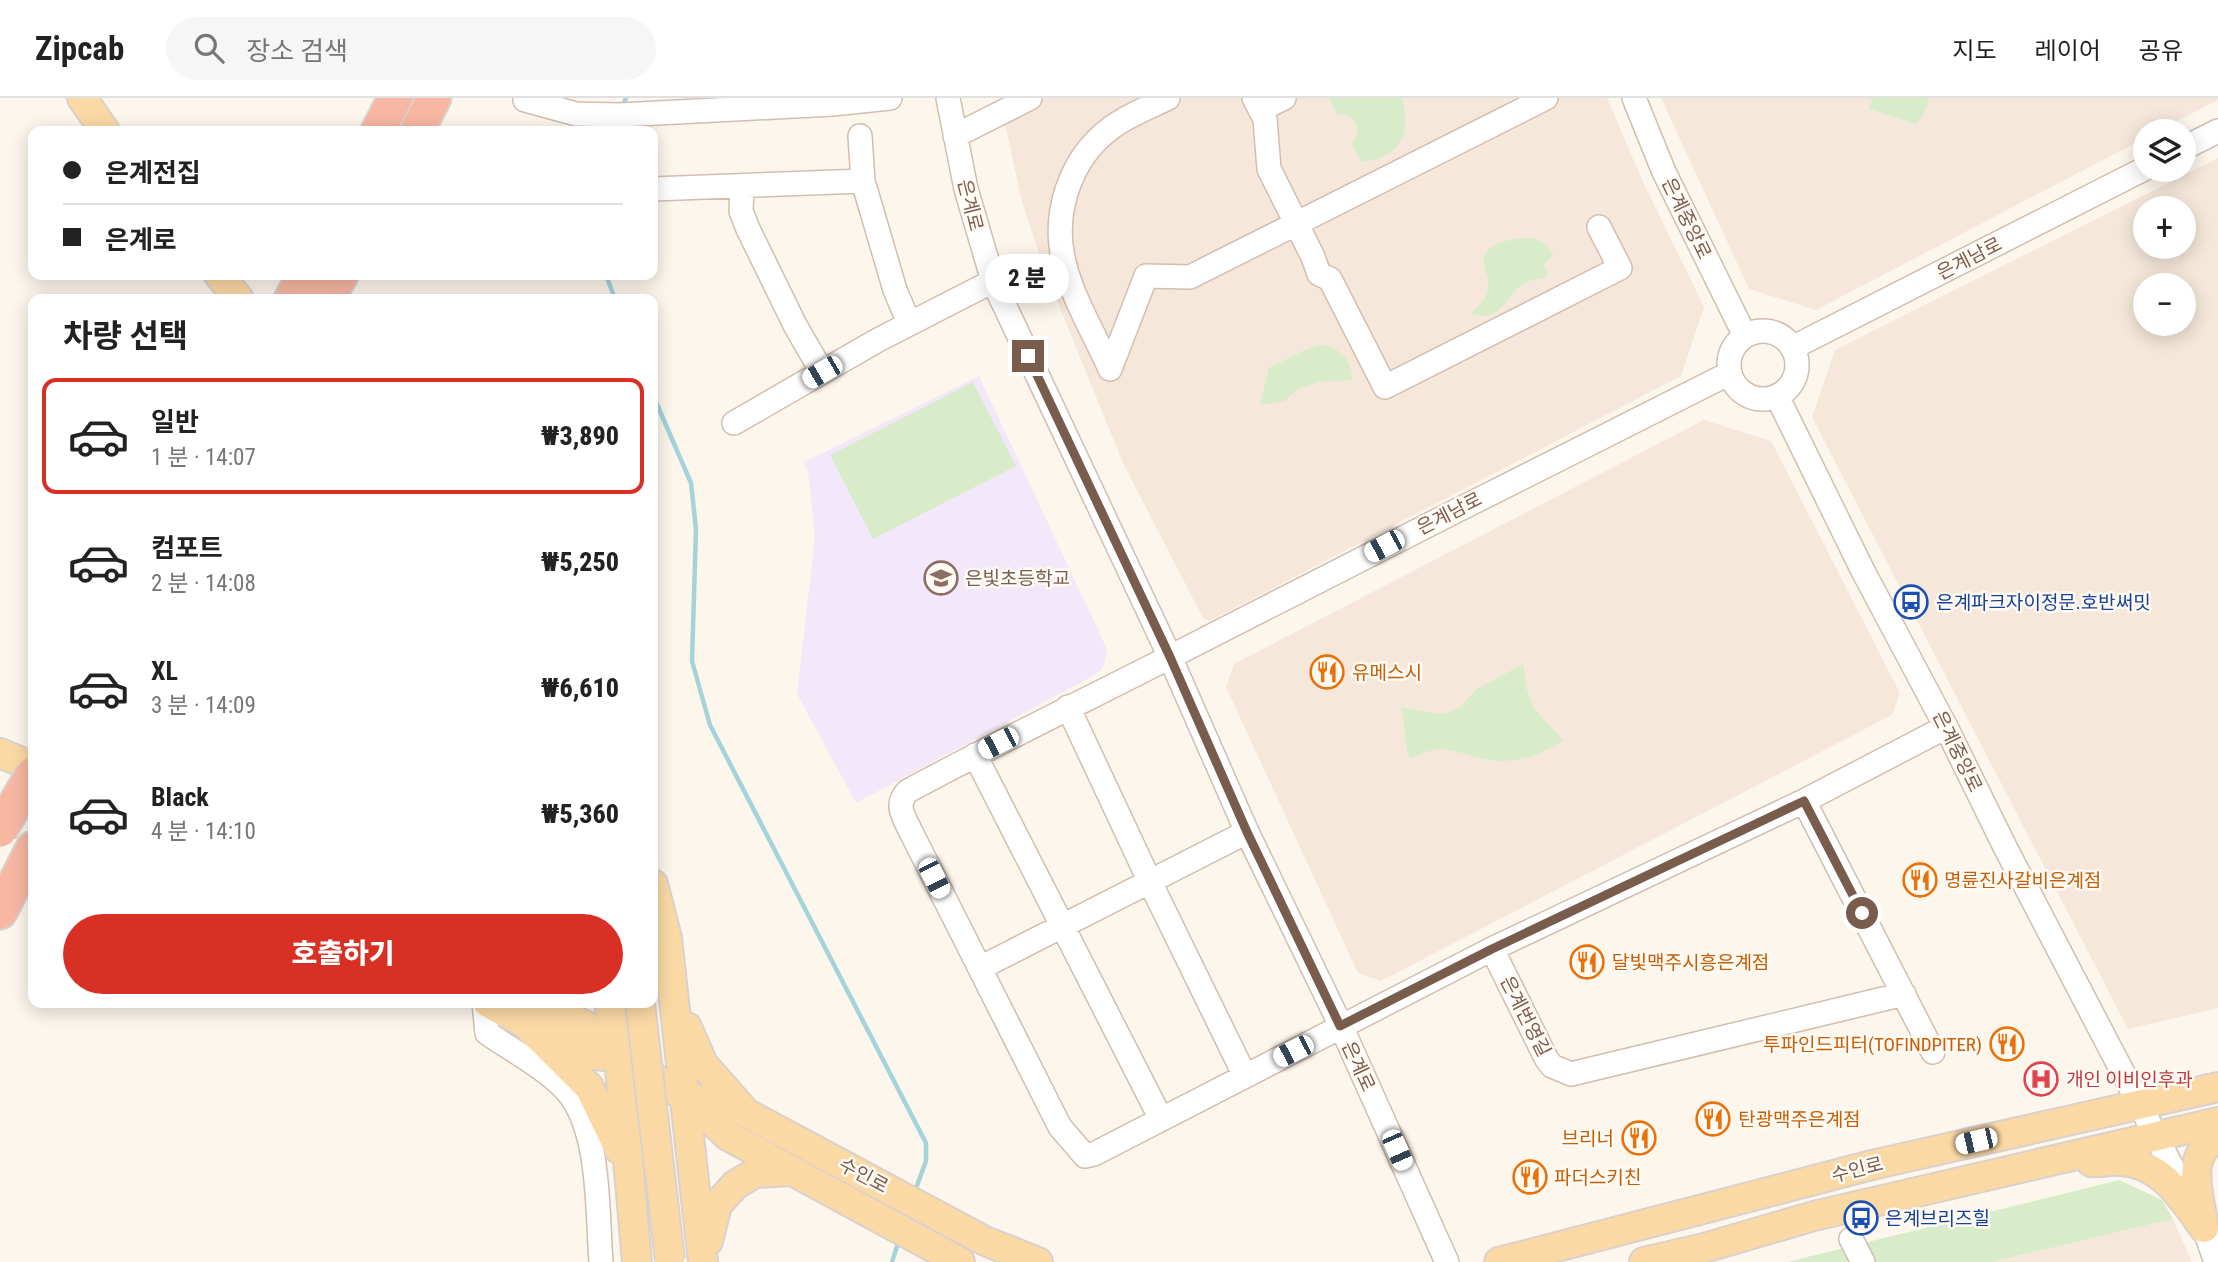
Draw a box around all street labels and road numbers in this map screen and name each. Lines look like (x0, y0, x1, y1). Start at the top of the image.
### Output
street label: 은계중앙로 (1657, 174, 1716, 263)
street label: 은계로 (953, 177, 988, 233)
street label: 은계남로 (1933, 232, 2006, 285)
street label: 은계남로 (1413, 487, 1486, 540)
street label: 은계중앙로 (1928, 707, 1987, 796)
street label: 은계번영길 (1495, 972, 1556, 1060)
street label: 은계로 (1337, 1038, 1380, 1095)
street label: 수인로 (1829, 1152, 1885, 1187)
street label: 수인로 (835, 1153, 892, 1198)

